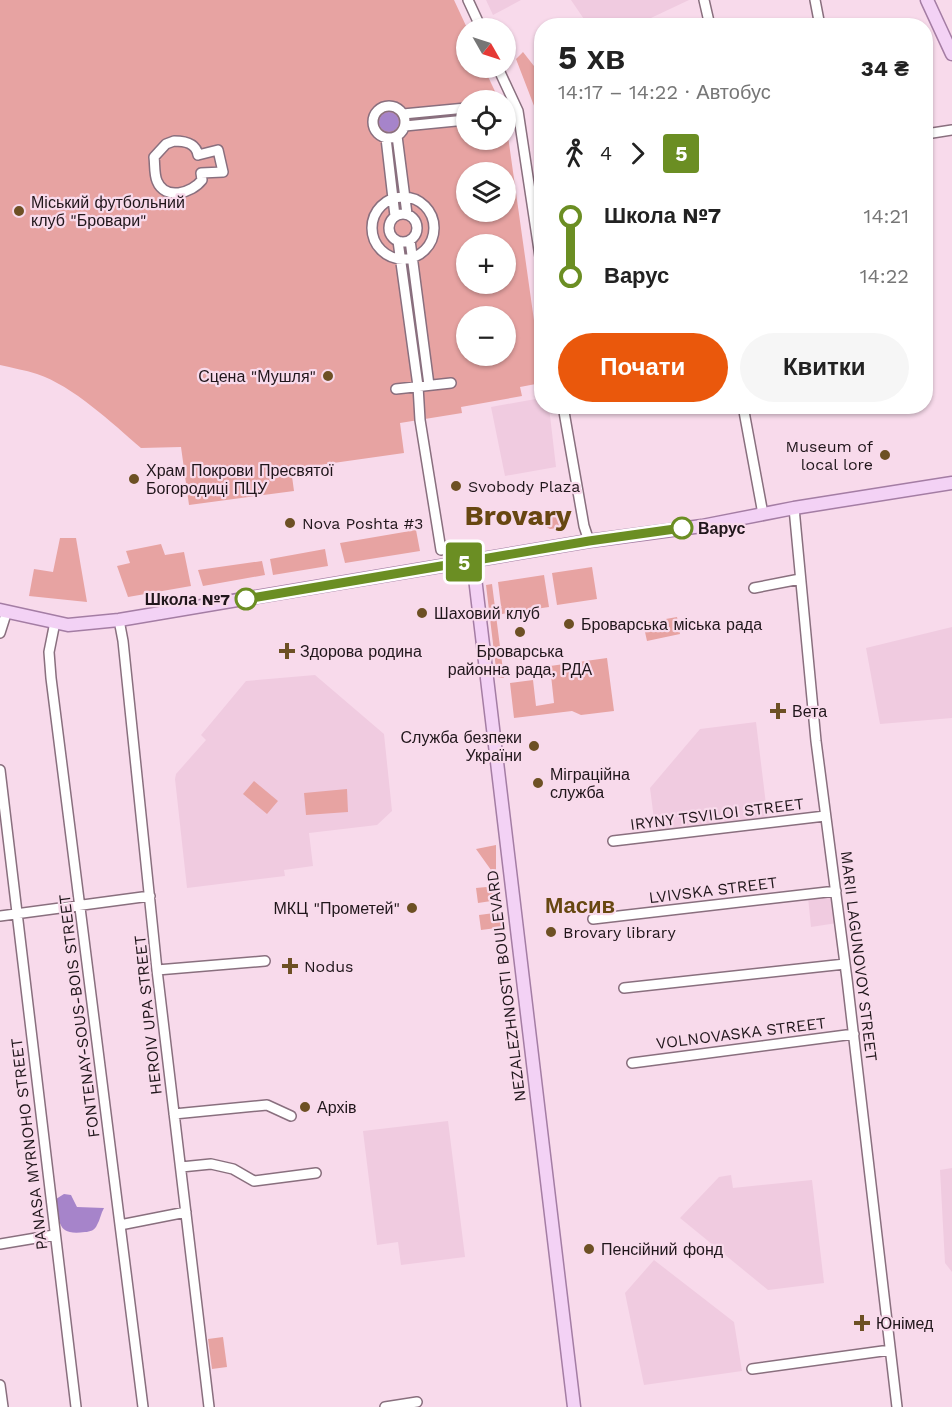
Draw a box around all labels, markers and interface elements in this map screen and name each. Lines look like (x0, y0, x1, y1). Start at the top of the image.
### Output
north arrow (456, 18, 516, 78)
map controls (456, 18, 516, 366)
text: 5 хв (558, 38, 625, 77)
text: 34 ₴ (861, 56, 909, 81)
text: 14:17 – 14:22 · Автобус (558, 80, 771, 104)
button: locate (456, 90, 516, 150)
icon: walk (558, 137, 591, 170)
icon: forward (621, 137, 654, 170)
text: 4 (600, 141, 612, 165)
text: 5 (675, 141, 687, 166)
button: layers (456, 162, 516, 222)
place label: Міський футбольний клуб "Бровари" (31, 193, 185, 230)
text: Школа №7 (604, 203, 721, 228)
marker: Міський футбольний клуб "Бровари" (12, 204, 26, 218)
text: 14:21 (864, 204, 909, 228)
button: + (456, 234, 516, 294)
text: Варус (604, 263, 669, 288)
text: 14:22 (860, 264, 909, 288)
button: − (456, 306, 516, 366)
button: Почати (558, 333, 728, 402)
button: Квитки (740, 333, 909, 402)
place label: Сцена "Мушля" (198, 367, 316, 386)
marker: Сцена "Мушля" (321, 369, 335, 383)
place label: Museum of local lore (786, 437, 874, 474)
marker: Museum of local lore (878, 448, 892, 462)
place label: Храм Покрови Пресвятої Богородиці ПЦУ (146, 461, 334, 498)
marker: Храм Покрови Пресвятої Богородиці ПЦУ (127, 472, 141, 486)
place label: Svobody Plaza (468, 477, 580, 496)
marker: Svobody Plaza (449, 479, 463, 493)
district label: Brovary (465, 499, 572, 532)
place label: Nova Poshta #3 (302, 514, 423, 533)
marker: Nova Poshta #3 (283, 516, 297, 530)
marker: Варус (671, 517, 693, 539)
place label: Варус (698, 519, 746, 538)
line badge: 5 (444, 542, 484, 582)
text: 5 (458, 550, 470, 575)
marker: Школа №7 (235, 588, 257, 610)
place label: Школа №7 (145, 590, 230, 609)
place label: Шаховий клуб (434, 604, 540, 623)
marker: Шаховий клуб (415, 606, 429, 620)
place label: Броварська міська рада (581, 615, 762, 634)
marker: Броварська міська рада (562, 617, 576, 631)
marker: Броварська районна рада, РДА (513, 625, 527, 639)
marker: Здорова родина (278, 642, 296, 660)
place label: Здорова родина (300, 642, 422, 661)
place label: Броварська районна рада, РДА (448, 642, 593, 679)
marker: Вета (769, 702, 787, 720)
place label: Вета (792, 702, 827, 721)
place label: Служба безпеки України (401, 728, 522, 765)
marker: Служба безпеки України (527, 739, 541, 753)
place label: Міграційна служба (550, 765, 630, 802)
marker: Міграційна служба (531, 776, 545, 790)
street label: IRYNY TSVILOI STREET (629, 794, 805, 834)
street label: MARII LAGUNOVOY STREET (837, 850, 881, 1063)
street label: NEZALEZHNOSTI BOULEVARD (482, 869, 530, 1103)
street label: LVIVSKA STREET (648, 873, 779, 907)
street label: FONTENAY-SOUS-BOIS STREET (55, 893, 103, 1139)
district label: Масив (545, 893, 615, 918)
place label: МКЦ "Прометей" (274, 899, 400, 918)
marker: МКЦ "Прометей" (405, 901, 419, 915)
place label: Brovary library (563, 923, 676, 942)
marker: Brovary library (544, 925, 558, 939)
street label: HEROIV UPA STREET (130, 934, 166, 1096)
marker: Nodus (281, 957, 299, 975)
place label: Nodus (304, 957, 354, 976)
street label: VOLNOVASKA STREET (655, 1013, 827, 1053)
street label: PANASA MYRNOHO STREET (7, 1037, 51, 1251)
place label: Архів (317, 1098, 356, 1117)
marker: Архів (298, 1100, 312, 1114)
place label: Пенсійний фонд (601, 1240, 724, 1259)
marker: Пенсійний фонд (582, 1242, 596, 1256)
marker: Юнімед (853, 1314, 871, 1332)
place label: Юнімед (876, 1314, 934, 1333)

